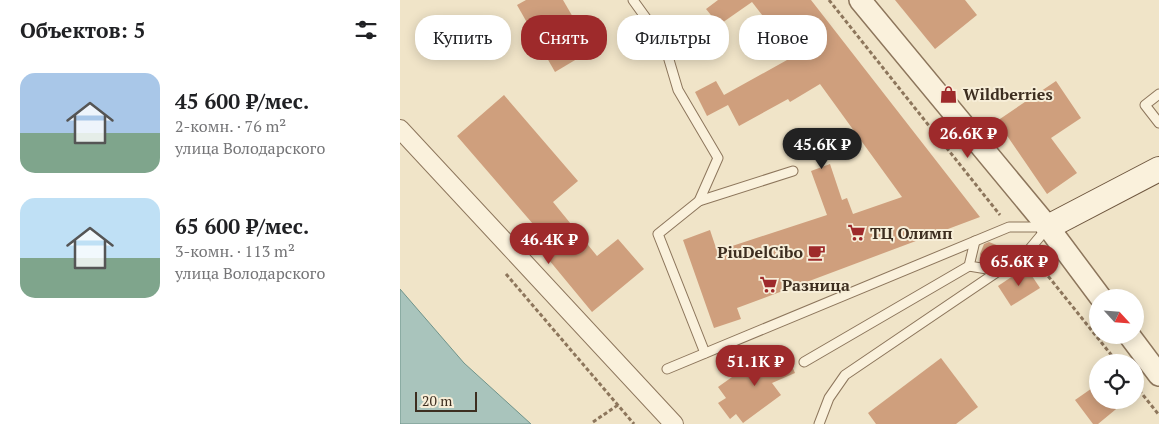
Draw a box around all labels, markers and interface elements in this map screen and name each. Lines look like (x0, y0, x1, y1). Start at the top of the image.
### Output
chip: Купить (415, 15, 511, 60)
chip: Снять (521, 15, 607, 60)
chip: Фильтры (617, 15, 729, 60)
chip: Новое (739, 15, 827, 60)
text: Объектов: 5 (20, 16, 145, 44)
icon: filters (352, 16, 380, 44)
place label: Wildberries (963, 83, 1053, 105)
shop icon: Wildberries (939, 84, 959, 104)
text: 45 600 ₽/мес. (175, 87, 309, 115)
icon: home (60, 93, 120, 153)
text: 2-комн. · 76 m² (175, 115, 286, 137)
pin: 26.6K ₽ (922, 116, 1014, 159)
text: 26.6K ₽ (940, 122, 996, 144)
pin: 45.6K ₽ (776, 128, 868, 170)
text: 45.6K ₽ (794, 133, 850, 155)
text: улица Володарского (175, 137, 325, 159)
text: 65 600 ₽/мес. (175, 212, 309, 240)
icon: home (60, 218, 120, 278)
pin: 46.4K ₽ (503, 222, 595, 265)
place label: ТЦ Олимп (870, 222, 953, 244)
supermarket icon: ТЦ Олимп (846, 223, 866, 243)
text: 46.4K ₽ (521, 228, 577, 250)
text: 3-комн. · 113 m² (175, 240, 295, 262)
place label: PiuDelCibo (717, 241, 803, 263)
cafe icon: PiuDelCibo (807, 242, 827, 262)
pin: 65.6K ₽ (973, 244, 1065, 287)
text: 65.6K ₽ (991, 250, 1047, 272)
text: улица Володарского (175, 262, 325, 284)
place label: Разница (782, 274, 850, 296)
supermarket icon: Разница (758, 275, 778, 295)
north arrow (1089, 289, 1144, 344)
map controls (1089, 289, 1144, 409)
pin: 51.1K ₽ (709, 344, 801, 387)
text: 51.1K ₽ (727, 350, 783, 372)
button: locate (1089, 354, 1144, 409)
scale bar (415, 389, 478, 412)
text: 20 m (422, 391, 452, 410)

